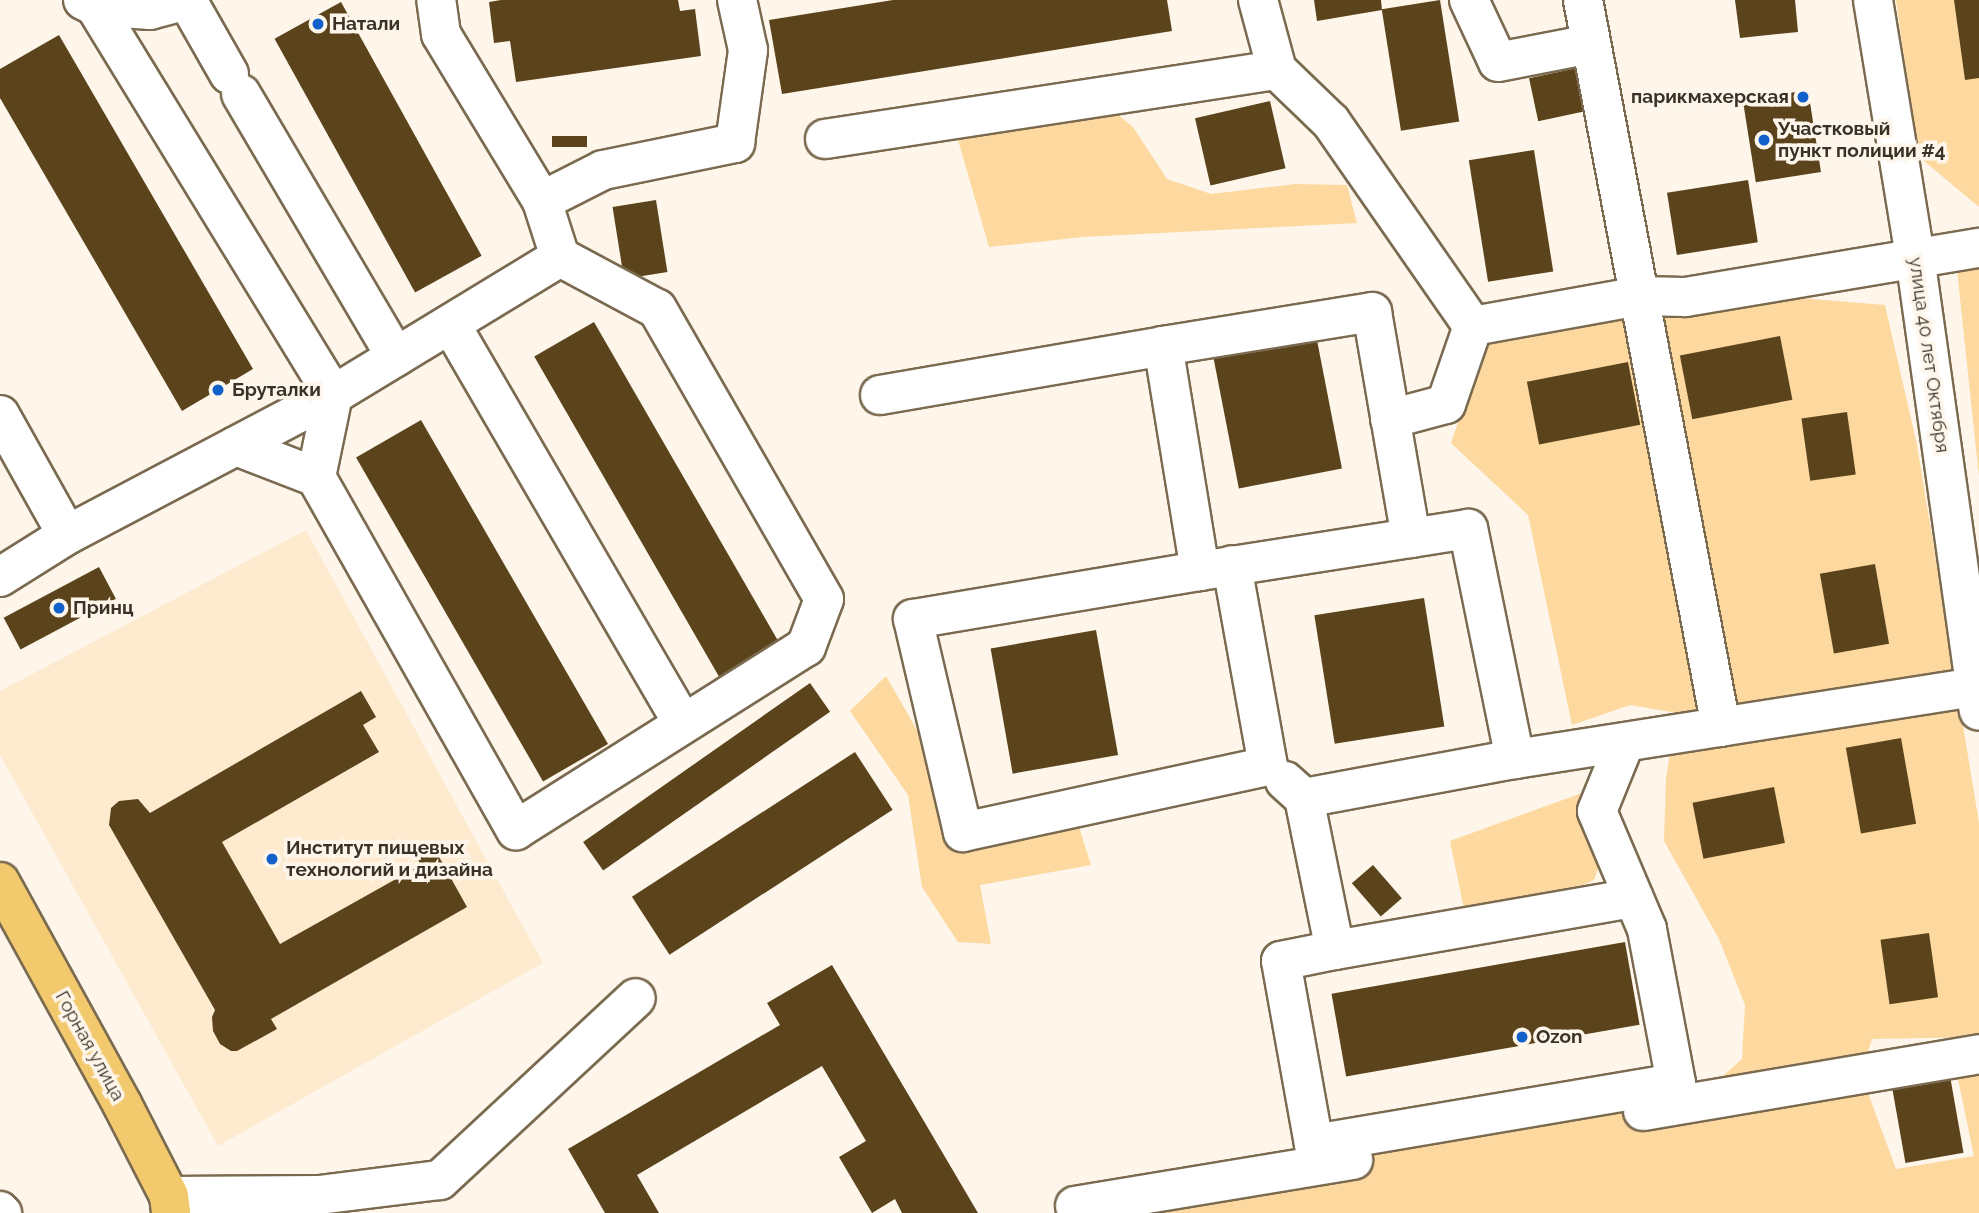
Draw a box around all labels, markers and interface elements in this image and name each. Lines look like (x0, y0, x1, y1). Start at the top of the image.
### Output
place label: Натали (332, 13, 400, 35)
marker: Натали (310, 16, 326, 32)
place label: парикмахерская (1631, 86, 1789, 108)
marker: парикмахерская (1795, 89, 1811, 105)
place label: Участковый пункт полиции #4 (1778, 118, 1946, 162)
marker: Участковый пункт полиции #4 (1756, 132, 1772, 148)
street label: улица 40 лет Октября (1904, 256, 1954, 454)
place label: Бруталки (232, 379, 321, 401)
marker: Бруталки (210, 382, 226, 398)
place label: Принц (73, 597, 134, 619)
marker: Принц (51, 600, 67, 616)
place label: Институт пищевых технологий и дизайна (286, 837, 493, 881)
marker: Институт пищевых технологий и дизайна (264, 851, 280, 867)
street label: Горная улица (50, 987, 130, 1105)
place label: Ozon (1536, 1026, 1583, 1048)
marker: Ozon (1514, 1029, 1530, 1045)

